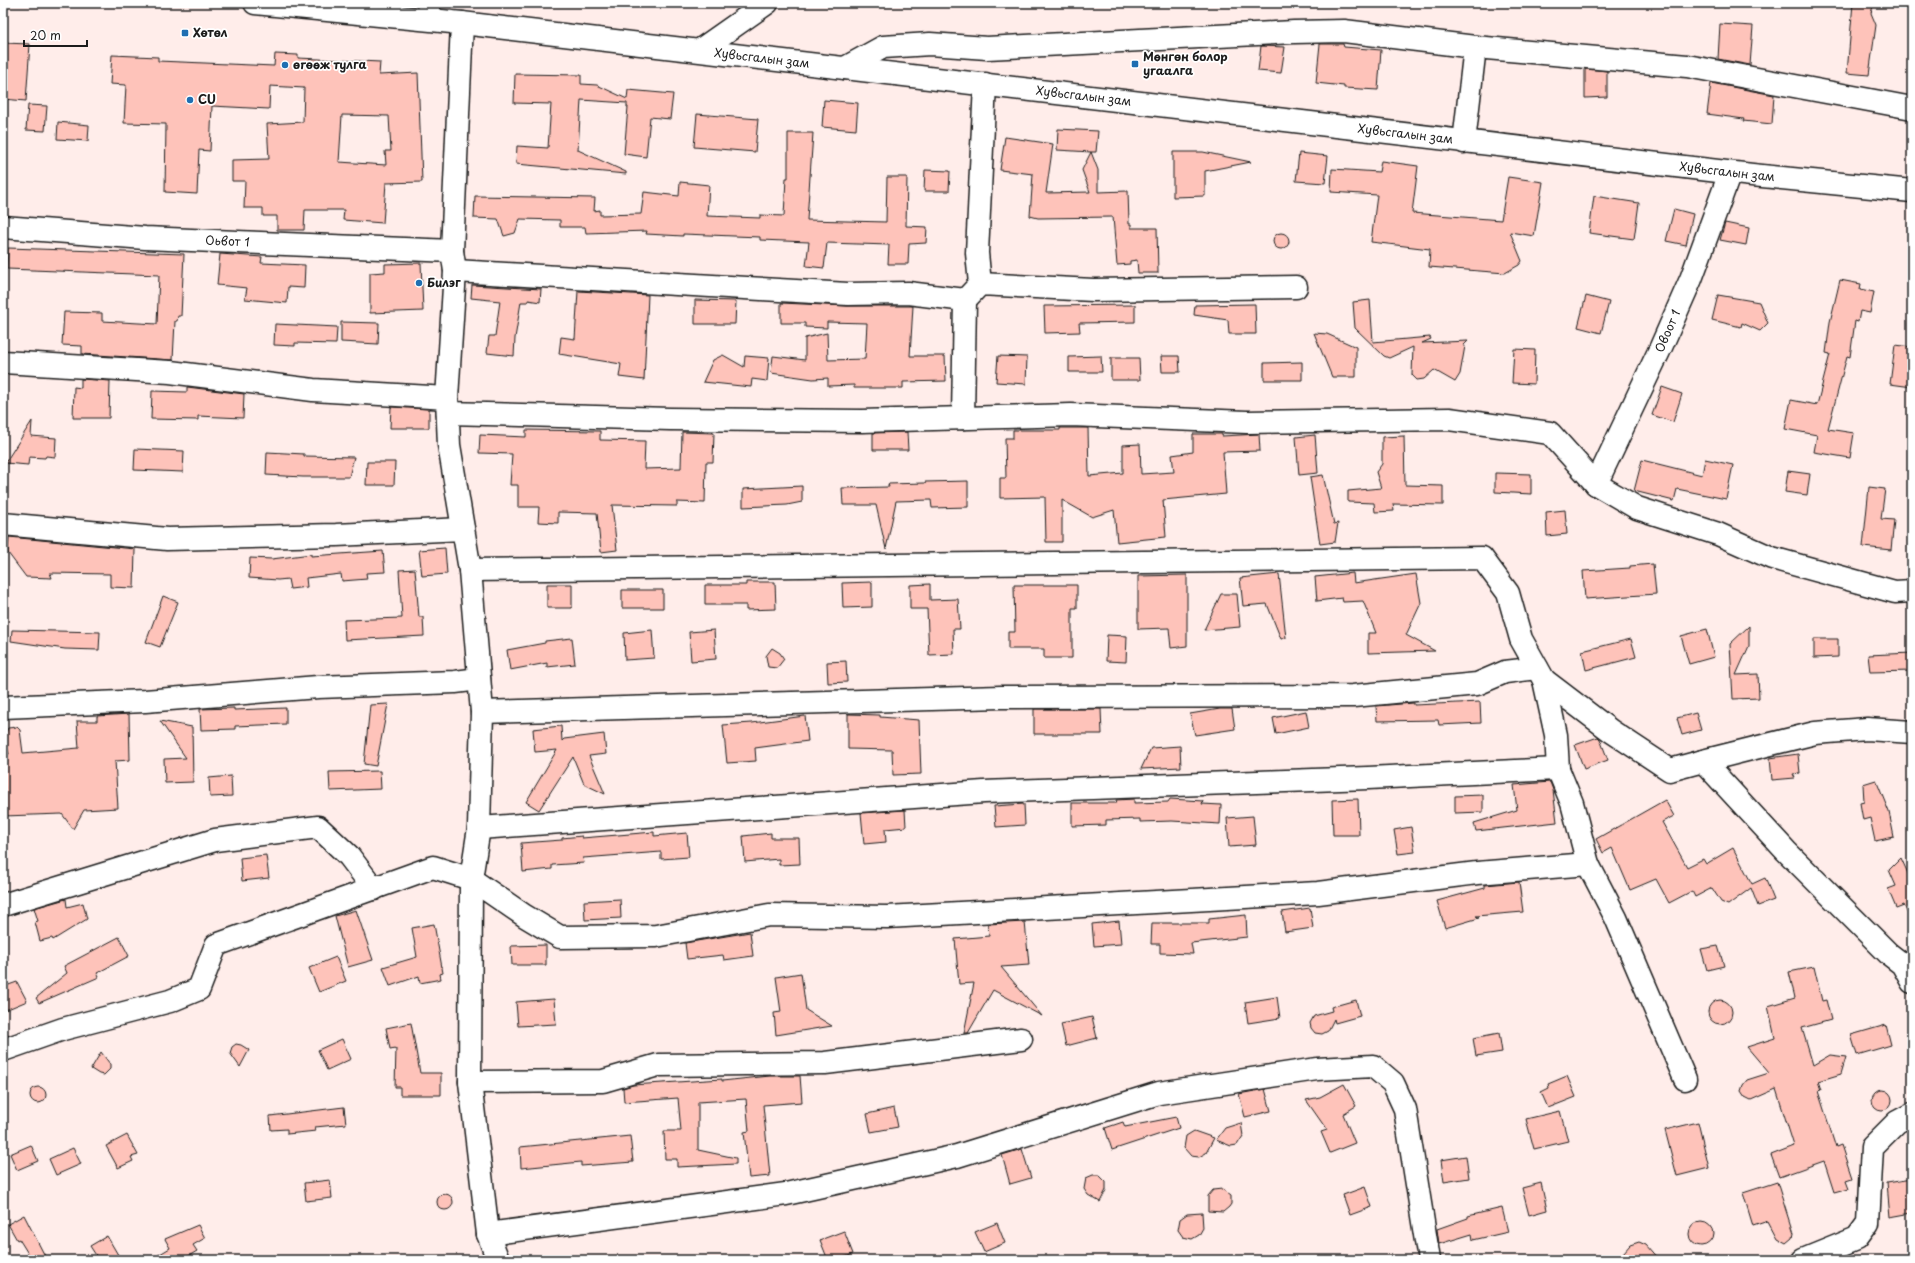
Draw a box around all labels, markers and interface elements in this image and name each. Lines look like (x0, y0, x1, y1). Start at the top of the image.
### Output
scale bar (24, 22, 87, 48)
place label: Хөтөл (193, 23, 228, 41)
text: 20 m (30, 26, 61, 44)
marker: Хөтөл (180, 28, 190, 38)
street label: Хувьсгалын зам (713, 43, 811, 72)
place label: Мөнгөн болор угаалга (1143, 47, 1228, 79)
place label: өгөөж тулга (293, 55, 367, 73)
marker: Мөнгөн болор угаалга (1130, 59, 1140, 69)
marker: өгөөж тулга (280, 60, 290, 70)
street label: Хувьсгалын зам (1035, 81, 1133, 110)
place label: CU (198, 90, 216, 108)
marker: CU (185, 95, 195, 105)
street label: Хувьсгалын зам (1357, 119, 1455, 148)
street label: Хувьсгалын зам (1679, 157, 1776, 185)
street label: Оьвот 1 (205, 231, 250, 250)
place label: Билэг (427, 273, 461, 291)
marker: Билэг (414, 278, 424, 288)
street label: Овоот 1 (1650, 306, 1684, 355)

